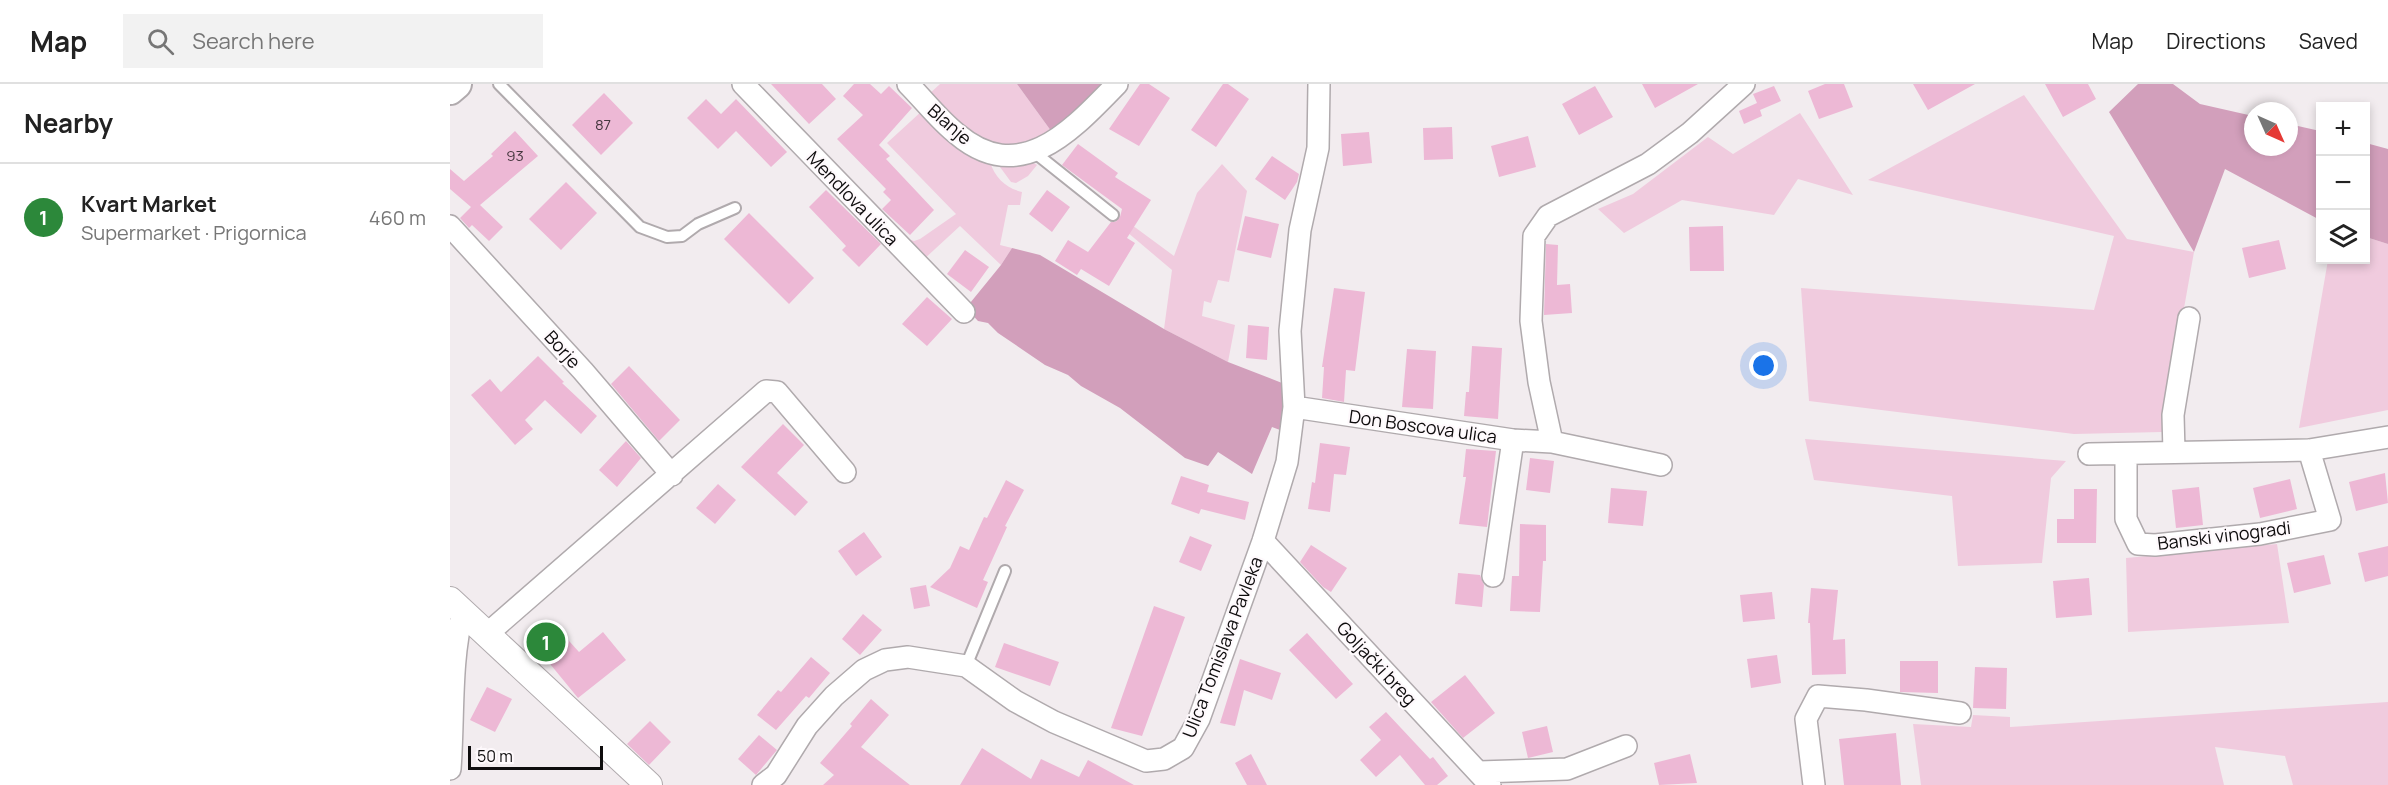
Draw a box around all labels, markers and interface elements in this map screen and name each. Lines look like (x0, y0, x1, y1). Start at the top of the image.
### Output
search box (123, 14, 543, 68)
text: Map (30, 22, 87, 60)
icon: search (144, 25, 177, 58)
text: Search here (192, 26, 315, 56)
text: Map (2092, 27, 2133, 55)
text: Directions (2166, 27, 2266, 55)
text: Saved (2299, 27, 2358, 55)
street label: Blanje (923, 98, 977, 150)
north arrow (2244, 102, 2298, 156)
map controls (2316, 102, 2370, 264)
button: + (2316, 102, 2370, 156)
text: Nearby (24, 105, 113, 141)
house number: 87 (595, 114, 611, 135)
house number: 93 (506, 145, 524, 166)
street label: Mendlova ulica (802, 146, 904, 250)
button: − (2316, 156, 2370, 210)
text: Kvart Market (81, 189, 217, 219)
text: 1 (39, 204, 48, 231)
text: 460 m (369, 204, 426, 231)
button: layers (2316, 210, 2370, 264)
text: Supermarket · Prigornica (81, 219, 307, 246)
street label: Borje (540, 325, 586, 373)
your location (1749, 351, 1778, 380)
street label: Don Boscova ulica (1347, 404, 1499, 448)
street label: Banski vinogradi (2156, 515, 2292, 555)
street label: Ulica Tomislava Pavleka (1176, 553, 1268, 741)
street label: Goljački breg (1332, 616, 1422, 710)
pin: 1 (526, 620, 566, 664)
scale bar (468, 743, 603, 770)
text: 50 m (477, 745, 513, 767)

